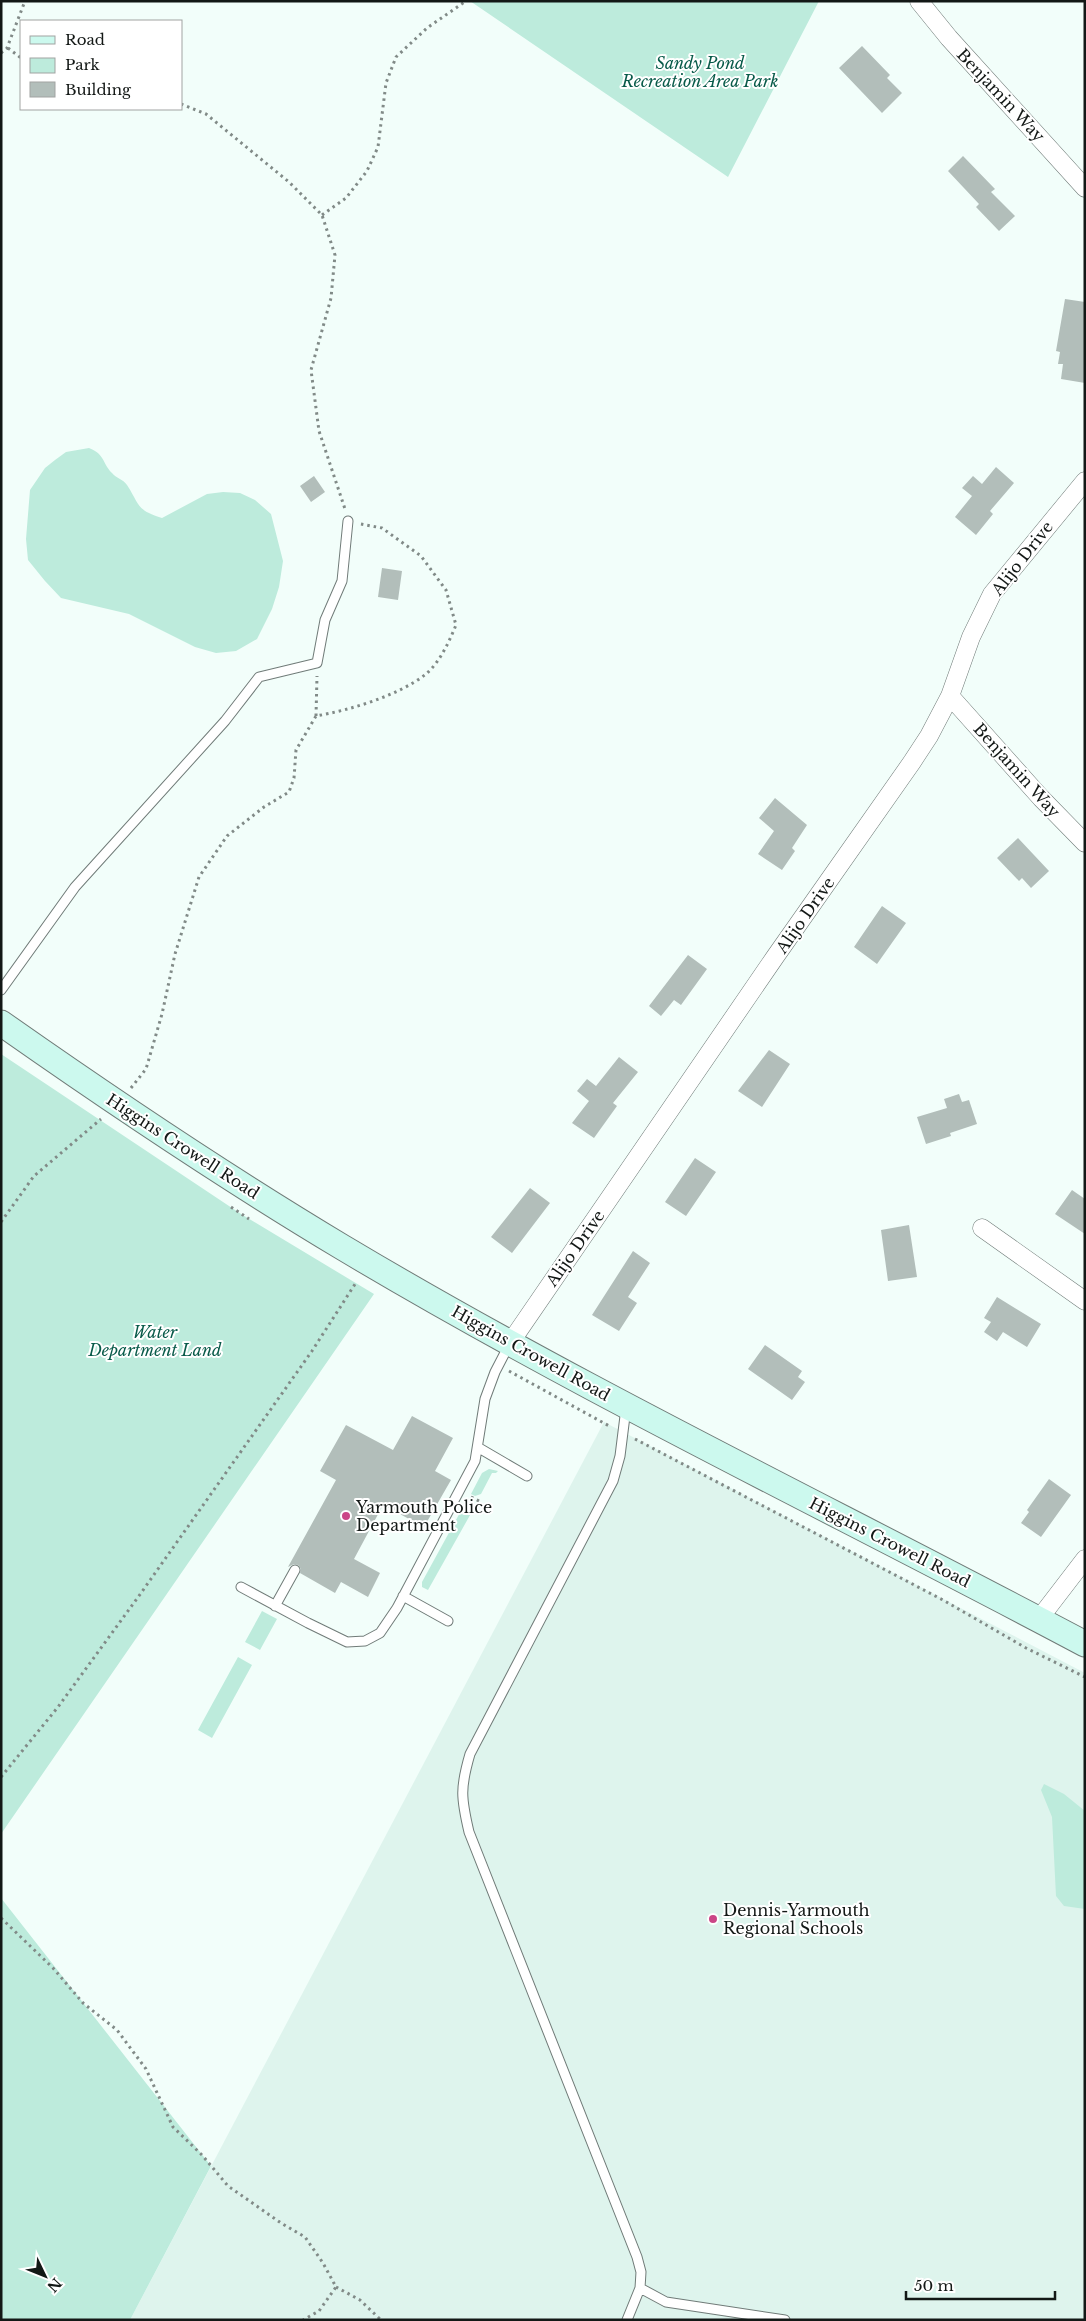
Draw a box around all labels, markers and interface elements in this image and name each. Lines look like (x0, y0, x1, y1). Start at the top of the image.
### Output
legend (20, 20, 182, 110)
text: Road (65, 30, 105, 49)
street label: Benjamin Way (953, 44, 1050, 146)
park label: Sandy Pond Recreation Area Park (621, 53, 778, 91)
text: Park (65, 55, 101, 74)
text: Building (65, 80, 132, 99)
street label: Alijo Drive (986, 517, 1057, 600)
street label: Benjamin Way (969, 719, 1065, 822)
street label: Alijo Drive (771, 873, 839, 958)
street label: Higgins Crowell Road (103, 1089, 263, 1203)
street label: Alijo Drive (541, 1206, 609, 1291)
street label: Higgins Crowell Road (448, 1301, 614, 1405)
park label: Water Department Land (87, 1322, 222, 1360)
street label: Higgins Crowell Road (806, 1493, 974, 1591)
place label: Yarmouth Police Department (355, 1497, 492, 1535)
marker: Yarmouth Police Department (340, 1510, 352, 1522)
place label: Dennis-Yarmouth Regional Schools (723, 1900, 870, 1938)
marker: Dennis-Yarmouth Regional Schools (707, 1913, 719, 1925)
north arrow (20, 2251, 70, 2301)
scale bar (906, 2268, 1055, 2300)
text: N (43, 2274, 66, 2296)
text: 50 m (914, 2276, 954, 2295)

